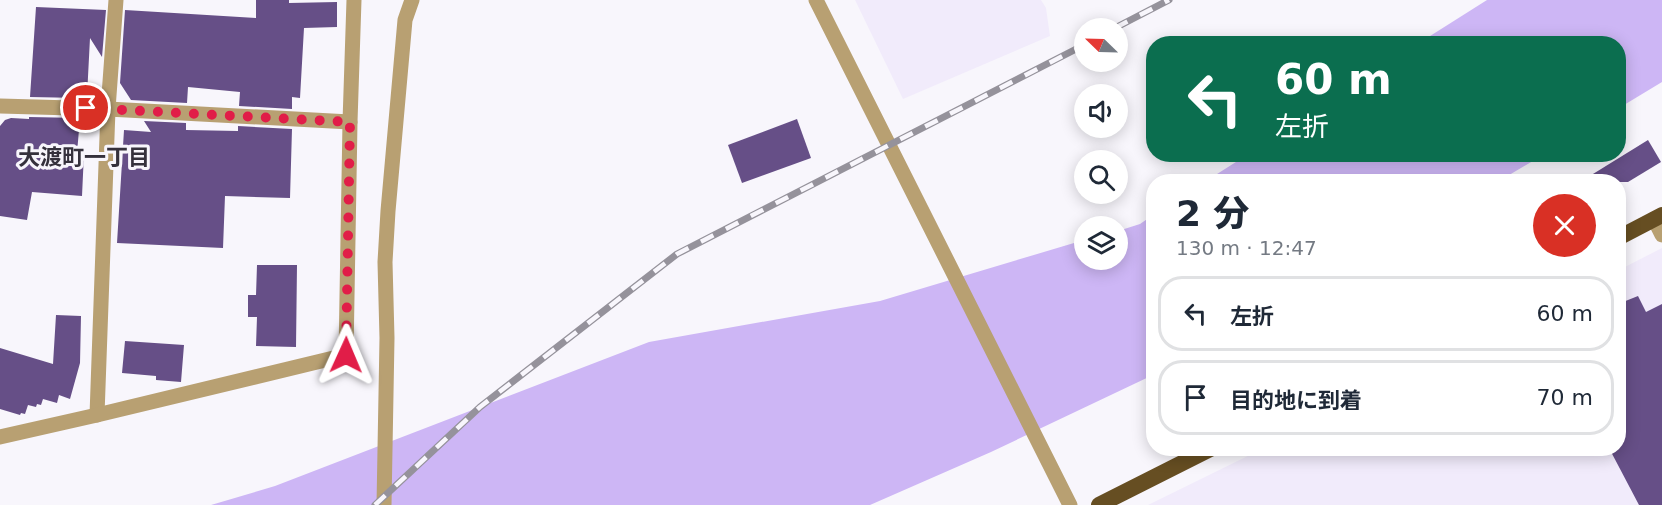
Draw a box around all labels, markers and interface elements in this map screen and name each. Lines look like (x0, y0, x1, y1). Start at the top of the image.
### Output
north arrow (1074, 18, 1128, 72)
map controls (1074, 18, 1128, 270)
text: 60 m (1275, 55, 1392, 104)
icon: left (1176, 60, 1254, 138)
pin (60, 82, 111, 133)
button: sound (1074, 84, 1128, 138)
icon: arrive (69, 91, 102, 124)
text: 左折 (1275, 111, 1329, 142)
district label: 大渡町一丁目 (18, 145, 150, 170)
button: search (1074, 150, 1128, 204)
text: 2 分 (1176, 193, 1250, 234)
button: close (1533, 194, 1596, 257)
button: layers (1074, 216, 1128, 270)
text: 130 m · 12:47 (1176, 236, 1317, 260)
icon: left (1179, 297, 1212, 330)
text: 60 m (1537, 301, 1593, 326)
text: 左折 (1230, 304, 1274, 329)
position arrow (314, 323, 378, 387)
icon: arrive (1179, 381, 1212, 414)
text: 70 m (1537, 385, 1593, 410)
text: 目的地に到着 (1230, 388, 1362, 413)

